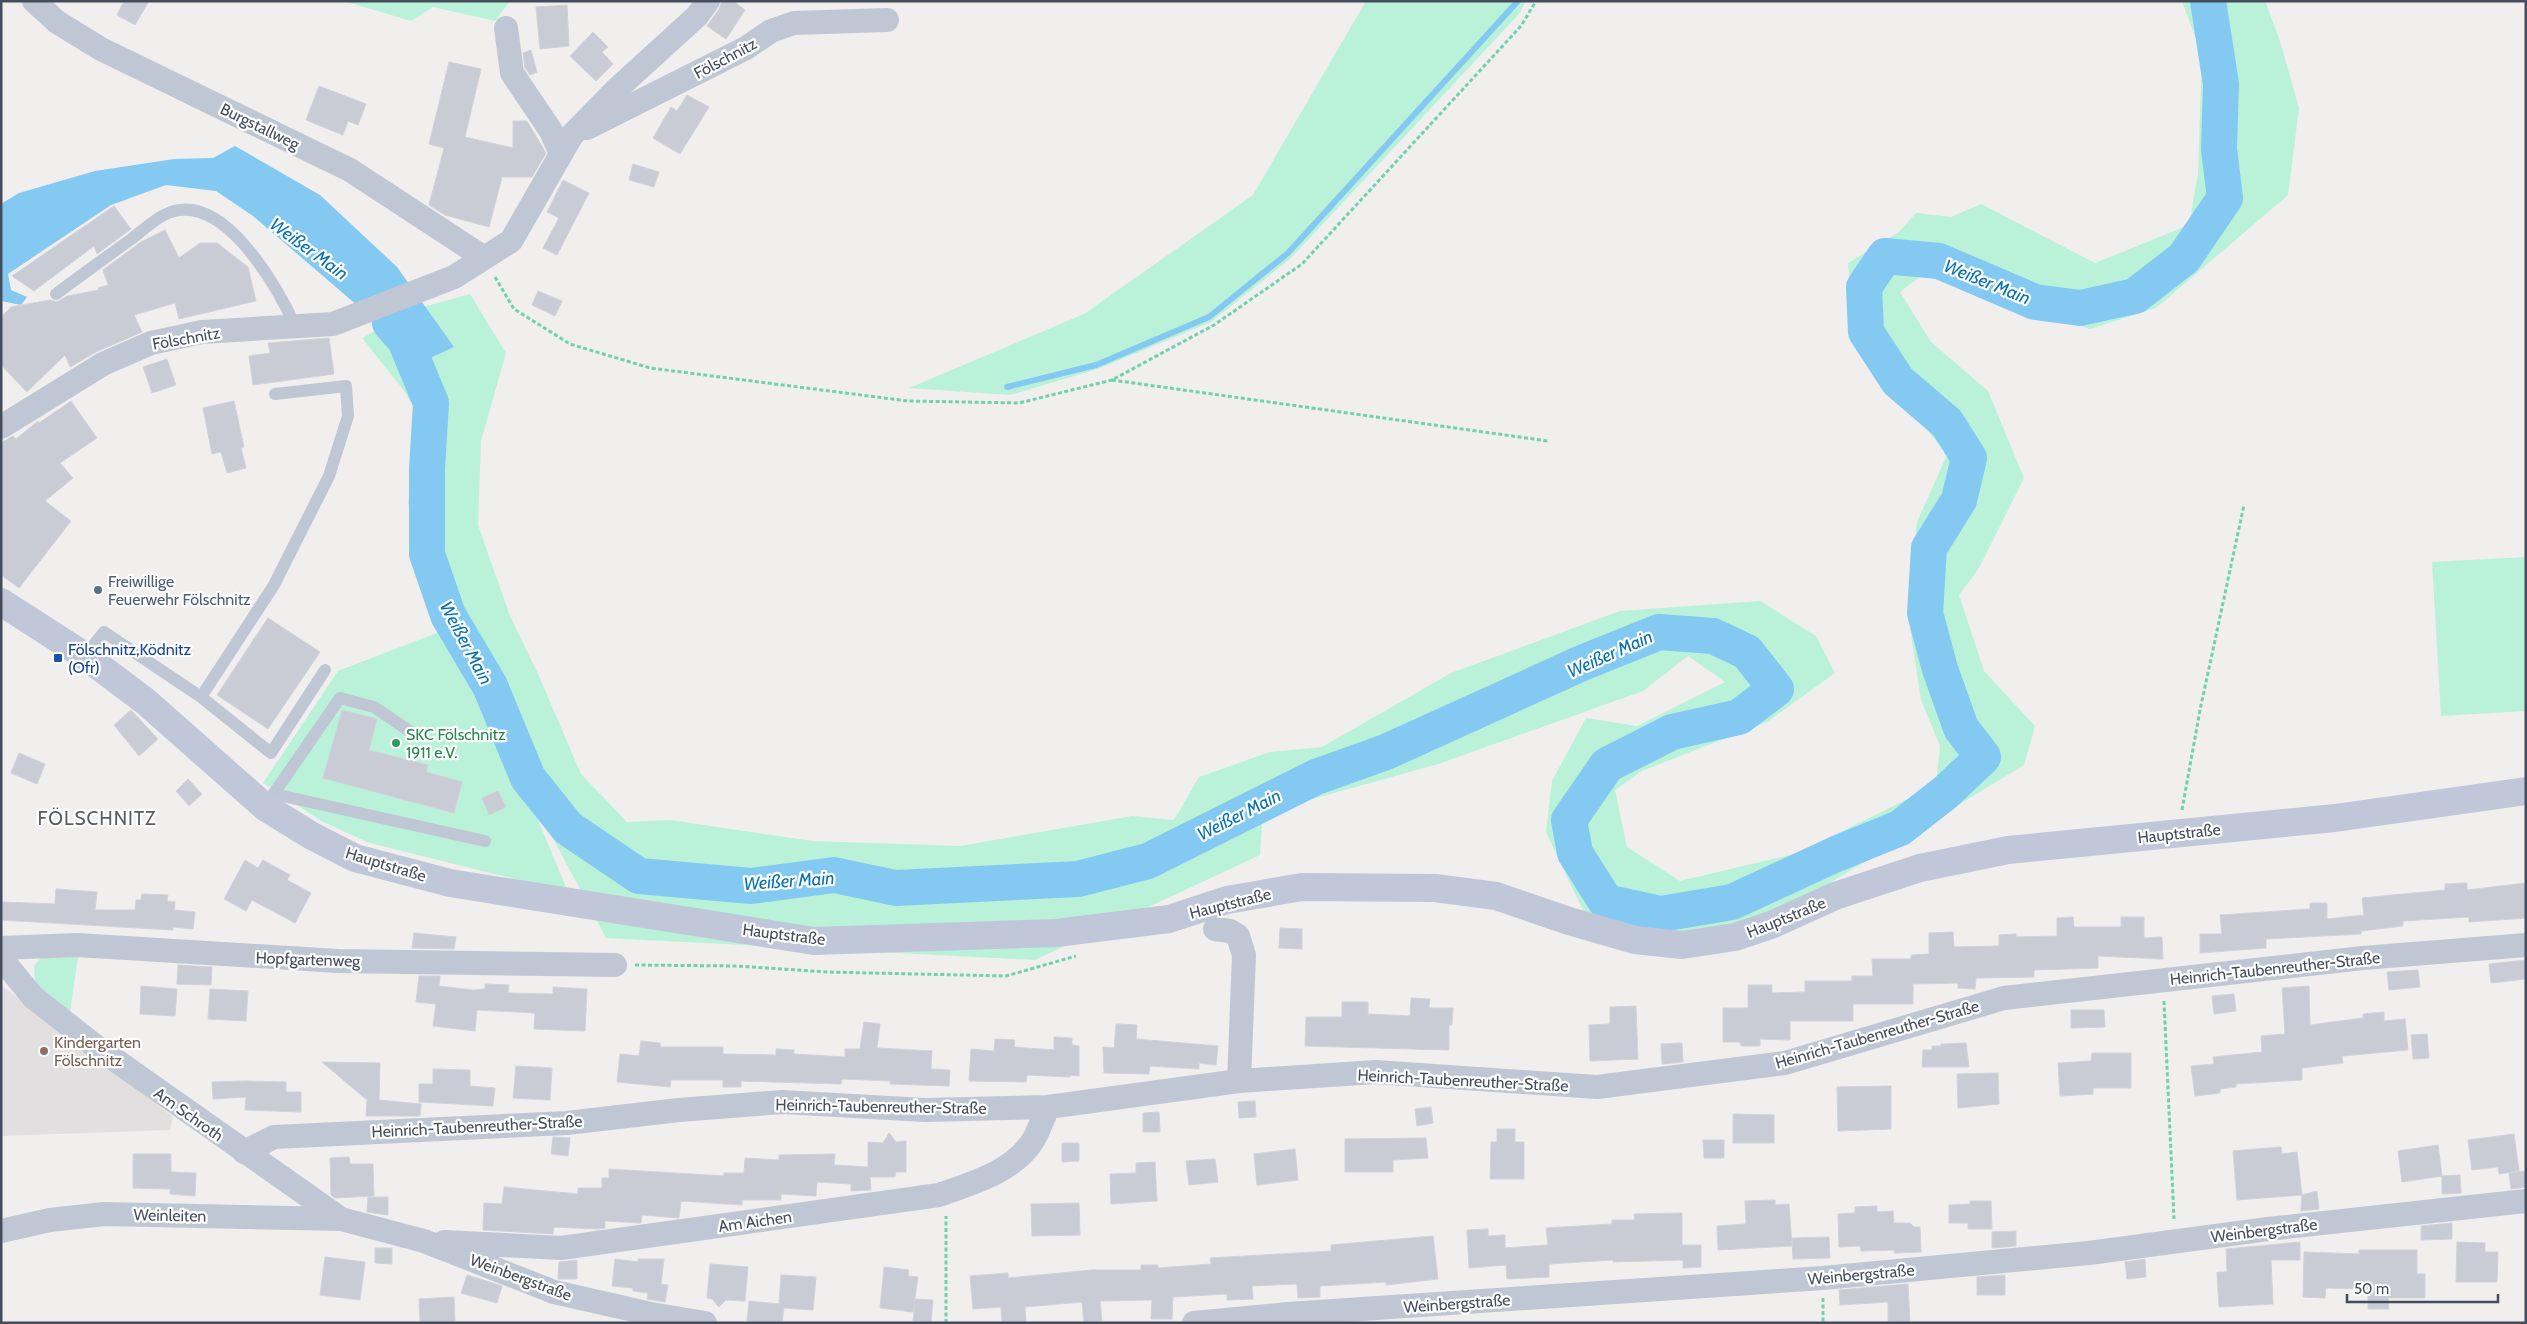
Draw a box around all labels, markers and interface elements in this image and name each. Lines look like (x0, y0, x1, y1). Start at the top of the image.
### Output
street label: Fölschnitz (691, 34, 760, 83)
street label: Burgstallweg (217, 99, 303, 154)
water label: Weißer Main (266, 213, 352, 285)
water label: Weißer Main (1941, 255, 2033, 309)
street label: Fölschnitz (151, 323, 222, 354)
place label: Freiwillige Feuerwehr Fölschnitz (108, 572, 251, 609)
marker: Freiwillige Feuerwehr Fölschnitz (92, 584, 104, 596)
water label: Weißer Main (435, 598, 497, 688)
water label: Weißer Main (1564, 625, 1656, 683)
place label: Fölschnitz,Ködnitz (Ofr) (68, 640, 191, 677)
marker: Fölschnitz,Ködnitz (Ofr) (52, 652, 64, 664)
place label: SKC Fölschnitz 1911 e.V. (406, 725, 506, 762)
marker: SKC Fölschnitz 1911 e.V. (390, 737, 402, 749)
water label: Weißer Main (1193, 785, 1285, 845)
district label: FÖLSCHNITZ (38, 807, 156, 830)
street label: Hauptstraße (2137, 820, 2222, 847)
street label: Hauptstraße (343, 843, 428, 886)
water label: Weißer Main (743, 867, 835, 895)
street label: Hauptstraße (1187, 884, 1273, 923)
street label: Hauptstraße (1744, 893, 1828, 942)
street label: Hauptstraße (741, 920, 826, 949)
street label: Hopfgartenweg (255, 948, 362, 971)
street label: Heinrich-Taubenreuther-Straße (2169, 948, 2381, 989)
street label: Heinrich-Taubenreuther-Straße (1773, 996, 1981, 1073)
place label: Kindergarten Fölschnitz (54, 1033, 141, 1070)
marker: Kindergarten Fölschnitz (38, 1045, 50, 1057)
street label: Heinrich-Taubenreuther-Straße (1357, 1065, 1569, 1096)
street label: Am Schroth (150, 1084, 227, 1145)
street label: Heinrich-Taubenreuther-Straße (775, 1095, 987, 1118)
street label: Heinrich-Taubenreuther-Straße (371, 1111, 583, 1142)
street label: Weinleiten (133, 1205, 207, 1226)
street label: Am Aichen (717, 1207, 793, 1236)
street label: Weinbergstraße (2210, 1215, 2318, 1246)
street label: Weinbergstraße (467, 1250, 574, 1305)
street label: Weinbergstraße (1807, 1260, 1915, 1289)
scale bar (2347, 1272, 2498, 1304)
text: 50 m (2354, 1280, 2389, 1298)
street label: Weinbergstraße (1403, 1290, 1511, 1317)

